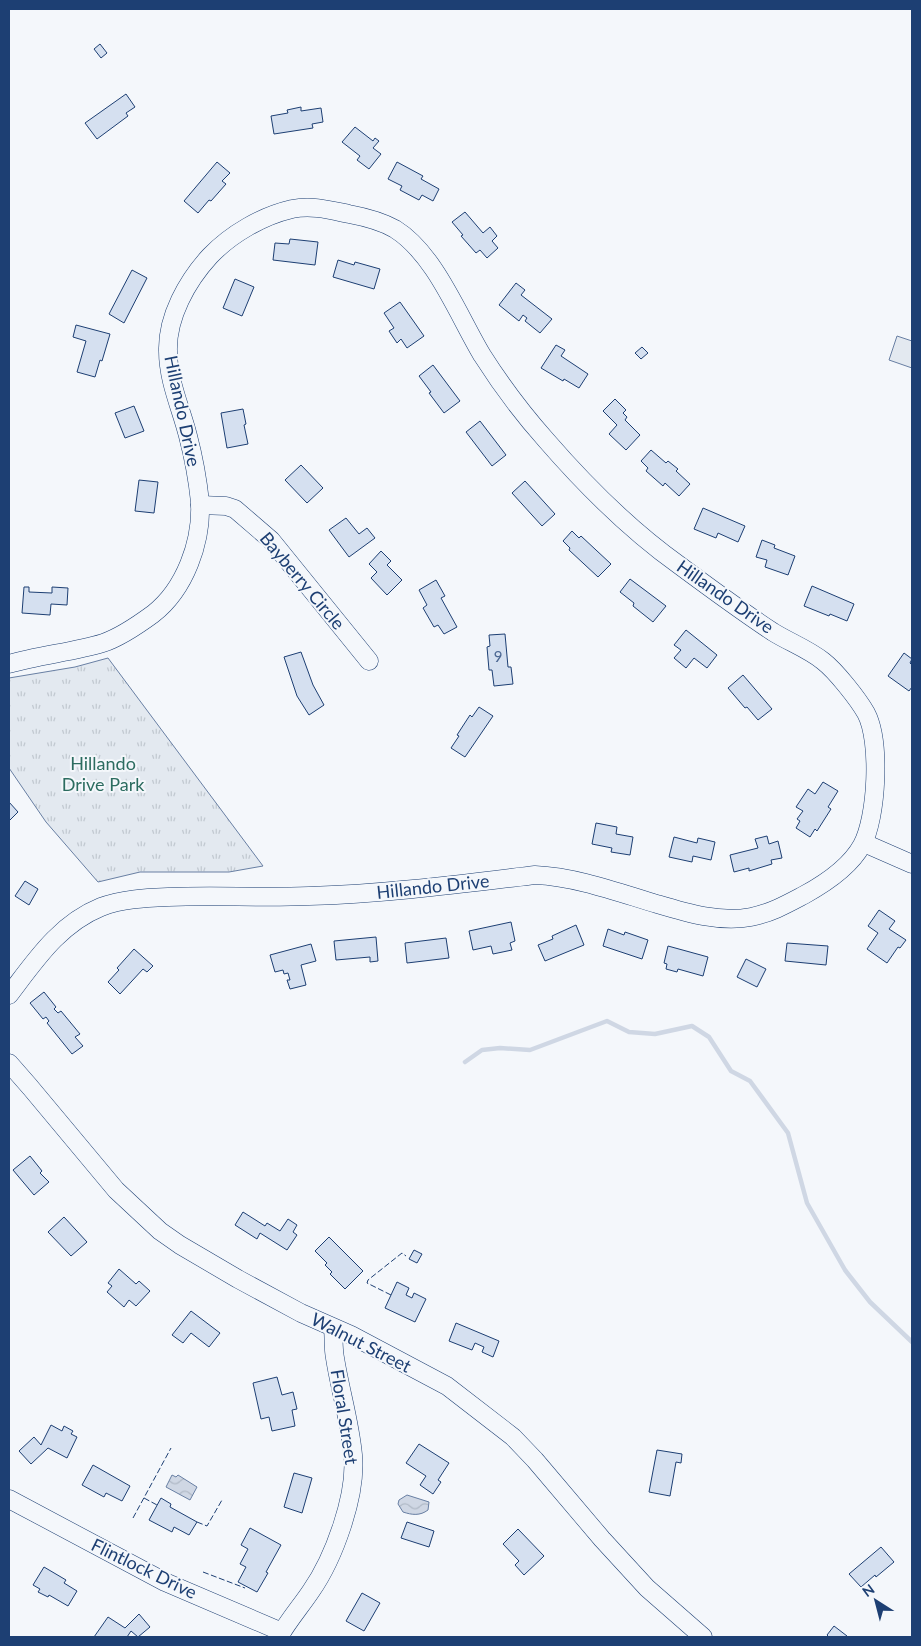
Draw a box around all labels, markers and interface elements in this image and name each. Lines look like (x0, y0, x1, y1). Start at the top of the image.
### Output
street label: Hillando Drive (160, 353, 206, 468)
street label: Bayberry Circle (256, 527, 350, 634)
street label: Hillando Drive (673, 555, 778, 638)
house number: 9 (494, 647, 502, 665)
park label: Hillando Drive Park (62, 752, 145, 795)
street label: Hillando Drive (375, 869, 490, 903)
street label: Walnut Street (308, 1307, 416, 1377)
street label: Floral Street (327, 1368, 363, 1467)
street label: Flintlock Drive (88, 1533, 201, 1603)
north arrow (851, 1576, 901, 1626)
text: N (859, 1580, 877, 1600)

